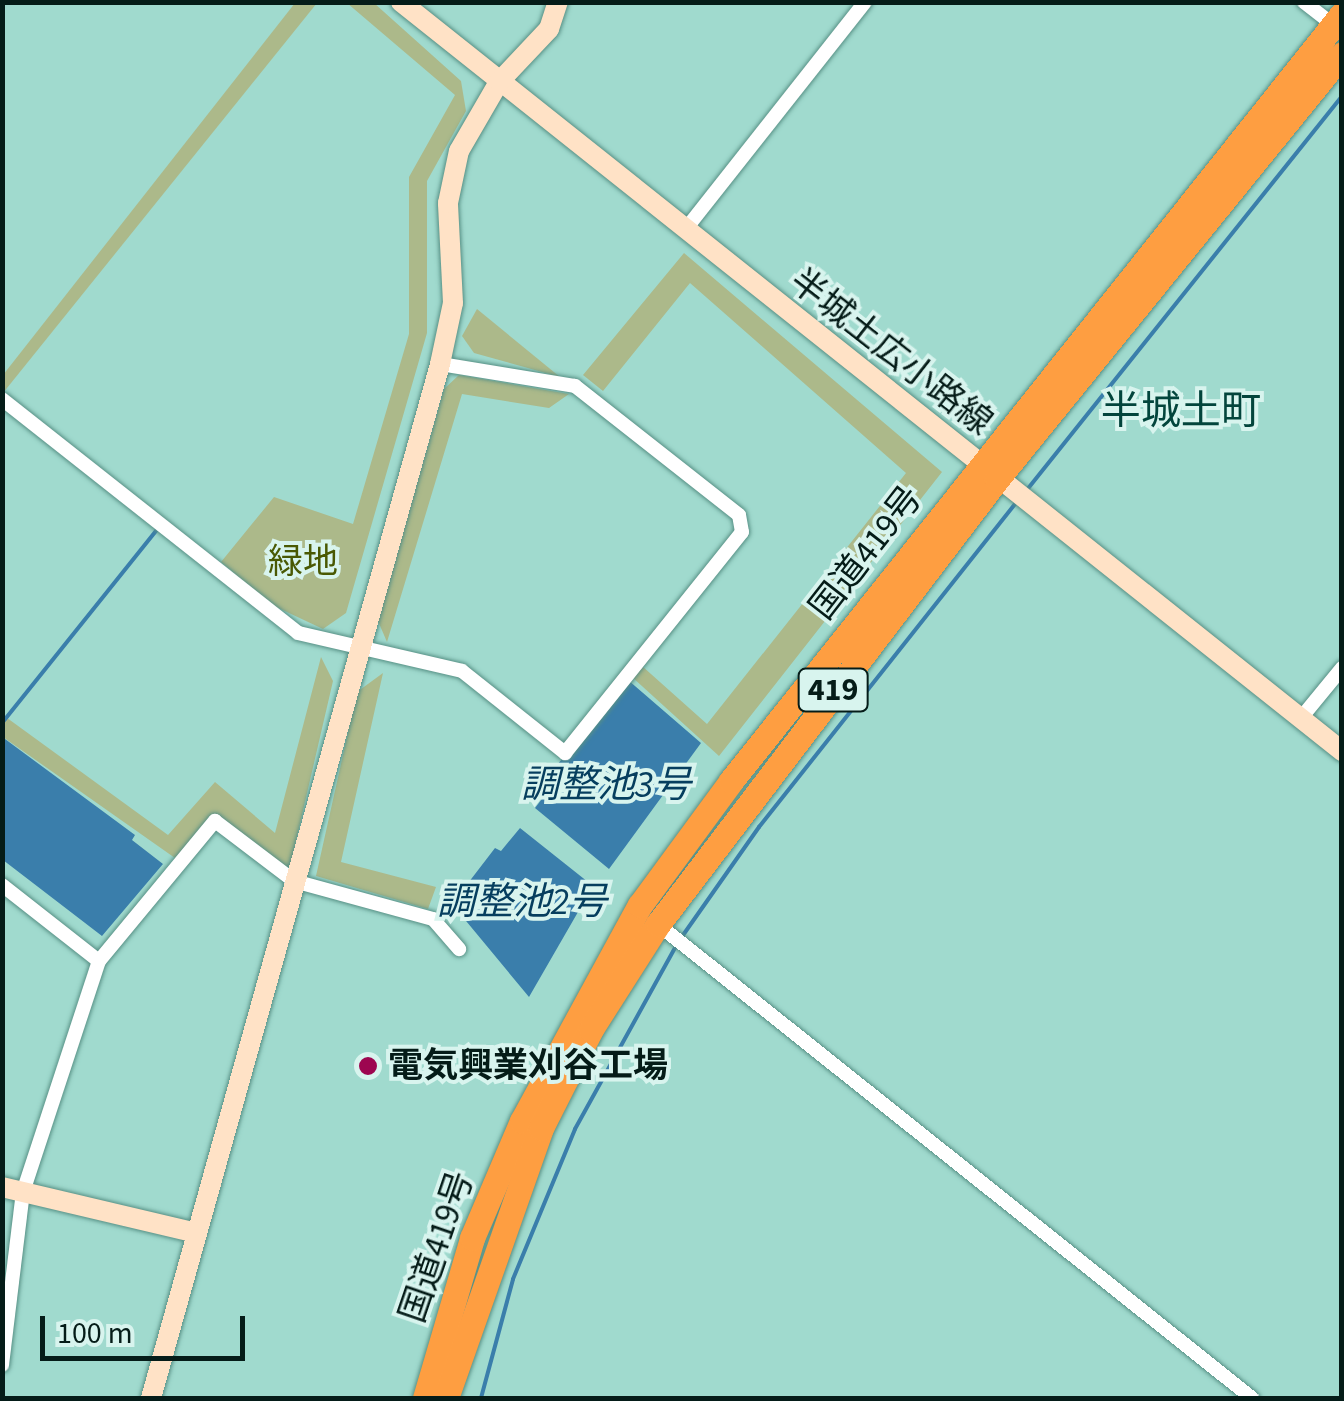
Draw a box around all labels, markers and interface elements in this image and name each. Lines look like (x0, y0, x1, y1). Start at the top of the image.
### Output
street label: 半城土広小路線 (782, 260, 1000, 444)
district label: 半城土町 (1101, 388, 1261, 436)
street label: 国道419号 (801, 478, 931, 628)
park label: 緑地 (268, 541, 338, 583)
road number: 419 (796, 663, 870, 717)
water label: 調整池3号 (521, 763, 691, 809)
water label: 調整池2号 (437, 880, 607, 926)
place label: 電気興業刈谷工場 (388, 1045, 668, 1087)
marker: 電気興業刈谷工場 (357, 1055, 379, 1077)
street label: 国道419号 (392, 1166, 482, 1328)
scale bar (45, 1296, 250, 1358)
text: 100 m (57, 1312, 133, 1355)

